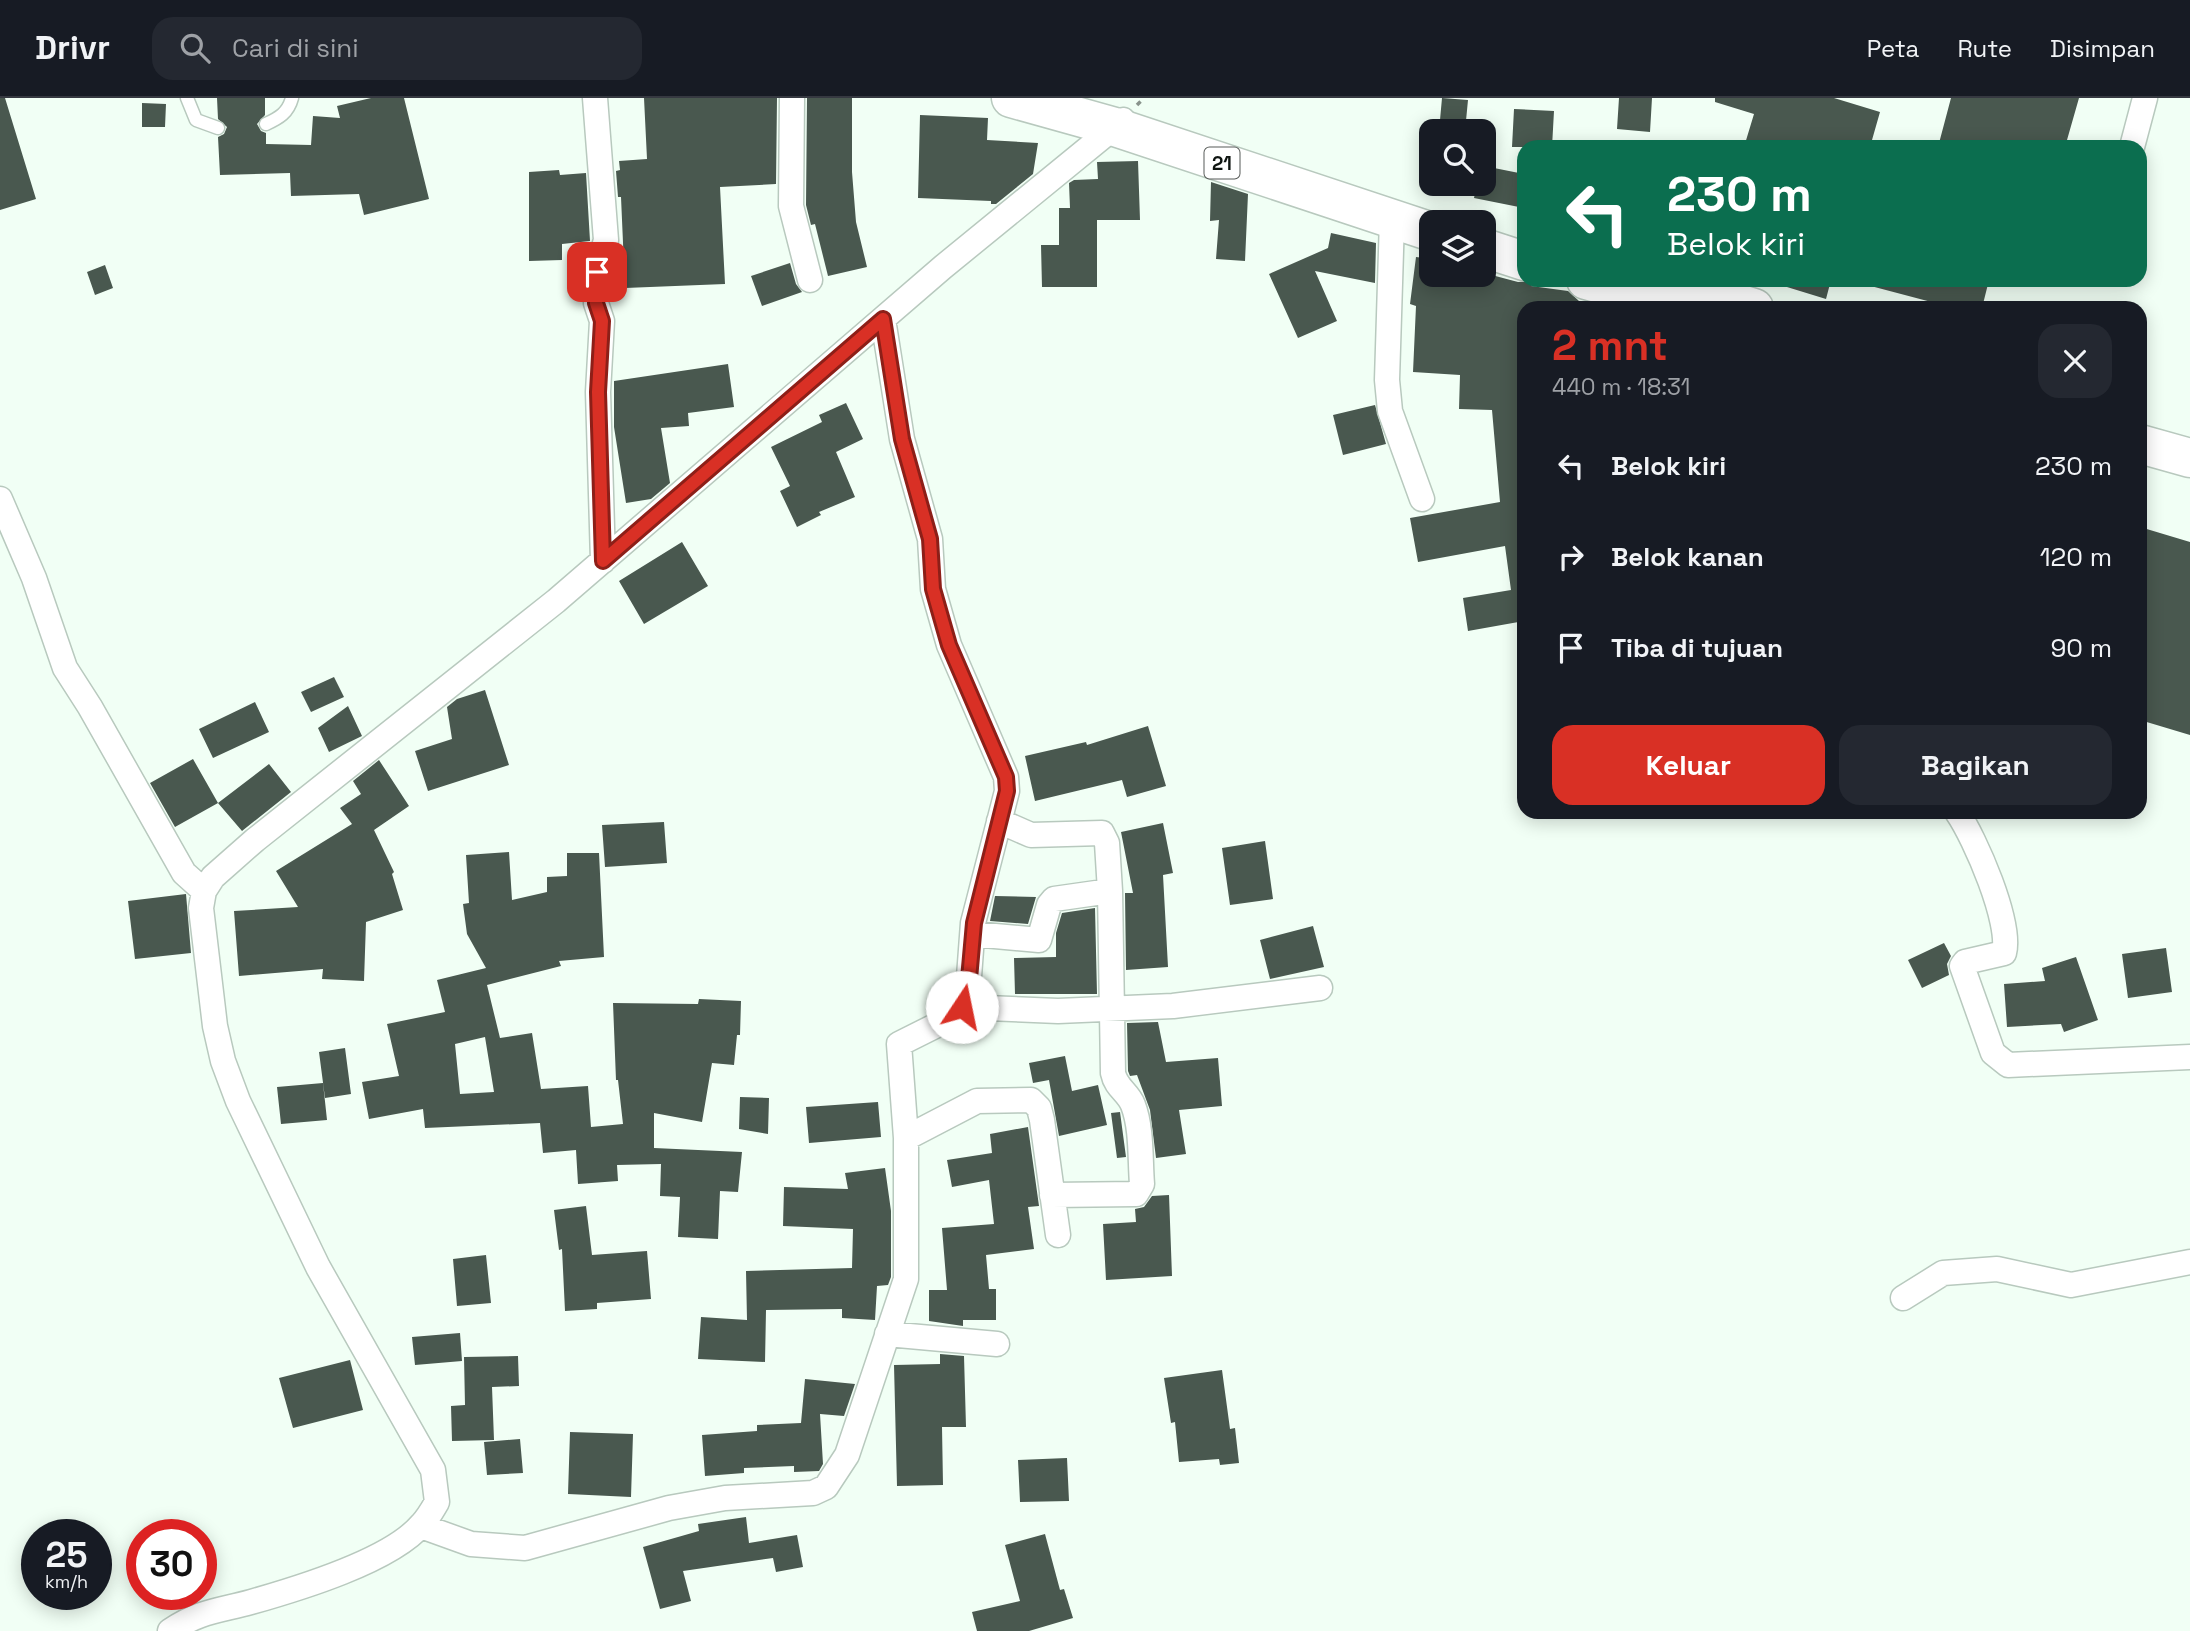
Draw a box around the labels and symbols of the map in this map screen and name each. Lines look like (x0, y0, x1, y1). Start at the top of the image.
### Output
road number: 21 (1204, 148, 1240, 178)
pin (567, 242, 627, 302)
position arrow (925, 970, 999, 1044)
speed limit sign: 30 (126, 1519, 217, 1610)

